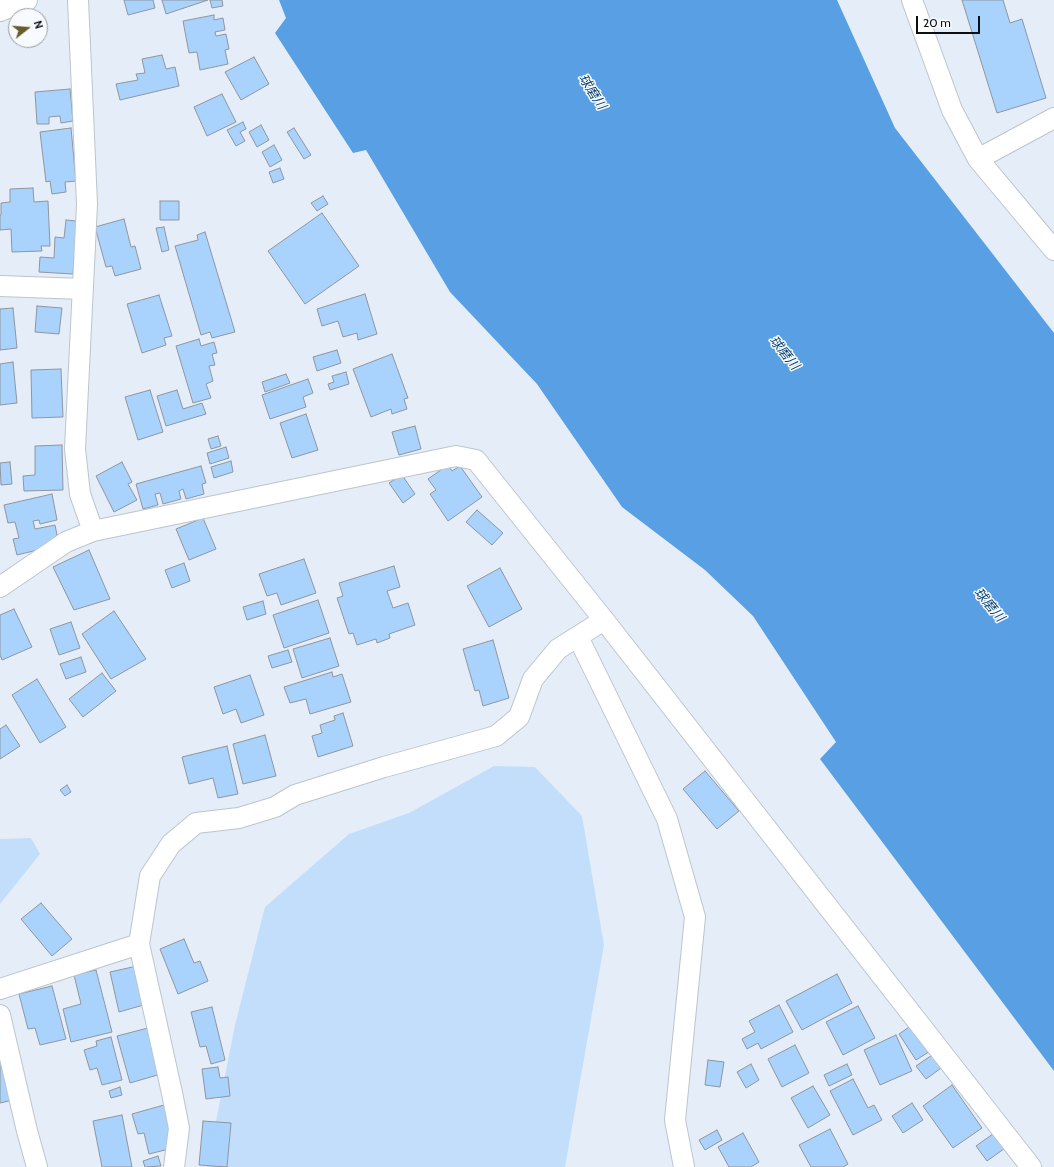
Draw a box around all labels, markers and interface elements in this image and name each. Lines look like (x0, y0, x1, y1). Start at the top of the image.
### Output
north arrow (8, 8, 48, 48)
scale bar (918, 8, 982, 34)
text: 20 m (923, 15, 951, 30)
text: N (31, 19, 46, 31)
water label: 球磨川 (575, 71, 609, 113)
water label: 球磨川 (766, 333, 802, 373)
water label: 球磨川 (970, 585, 1008, 625)

